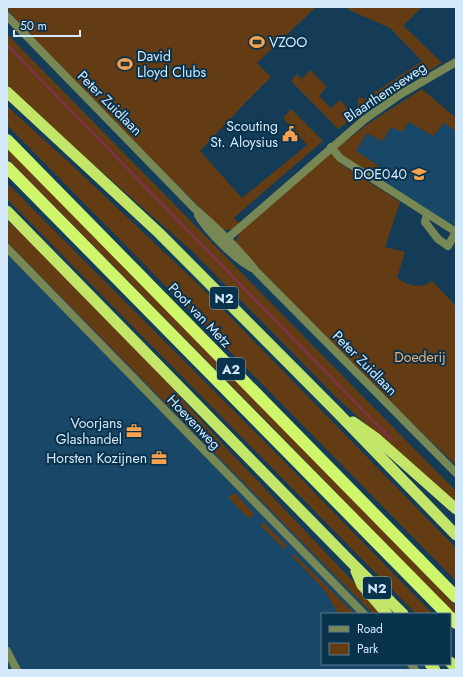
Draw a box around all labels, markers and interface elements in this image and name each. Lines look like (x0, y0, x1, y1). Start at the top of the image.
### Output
scale bar (14, 12, 80, 38)
text: 50 m (20, 17, 47, 35)
place label: VZOO (269, 32, 307, 52)
sports icon: VZOO (248, 33, 266, 51)
place label: David Lloyd Clubs (137, 46, 206, 82)
sports icon: David Lloyd Clubs (116, 55, 134, 73)
street label: Blaarthemseweg (340, 57, 430, 127)
street label: Peter Zuidlaan (73, 66, 147, 140)
place label: Scouting St. Aloysius (210, 116, 278, 152)
public building icon: Scouting St. Aloysius (281, 125, 299, 143)
place label: DOE040 (354, 164, 407, 184)
school or university icon: DOE040 (410, 165, 428, 183)
street label: Poot van Metz (164, 278, 236, 352)
road number: N2 (210, 287, 238, 309)
street label: Peter Zuidlaan (328, 326, 402, 400)
park label: Doederij (394, 347, 446, 367)
road number: A2 (217, 358, 245, 380)
street label: Hoevenweg (163, 390, 225, 454)
place label: Voorjans Glashandel (56, 413, 122, 449)
office icon: Voorjans Glashandel (125, 422, 143, 440)
place label: Horsten Kozijnen (46, 448, 147, 468)
office icon: Horsten Kozijnen (150, 449, 168, 467)
road number: N2 (363, 577, 391, 599)
legend (321, 613, 451, 665)
text: Road (357, 620, 383, 638)
text: Park (357, 640, 379, 658)

